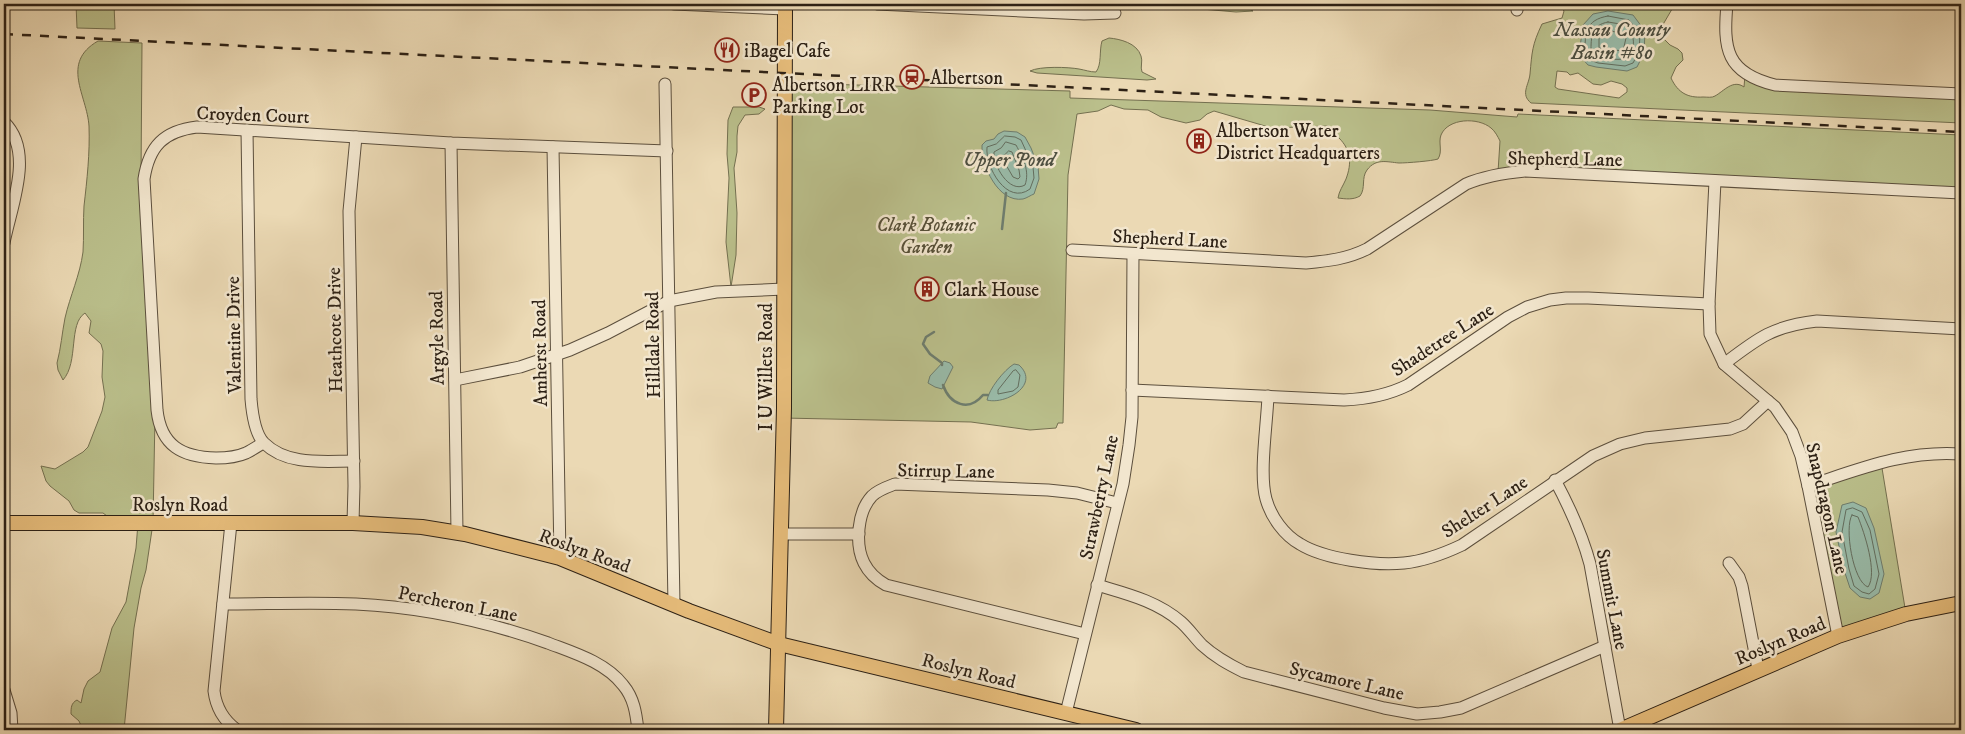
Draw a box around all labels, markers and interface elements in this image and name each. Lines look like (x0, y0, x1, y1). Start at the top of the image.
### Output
water label: Nassau County Basin #80 (1553, 18, 1671, 66)
restaurant icon: iBagel Cafe (714, 37, 740, 63)
place label: iBagel Cafe (744, 40, 831, 63)
station icon: Albertson (899, 64, 925, 90)
place label: Albertson (930, 67, 1003, 90)
place label: Albertson LIRR Parking Lot (772, 74, 896, 119)
parking icon: Albertson LIRR Parking Lot (741, 82, 767, 108)
street label: Croyden Court (196, 102, 310, 129)
place label: Albertson Water District Headquarters (1216, 120, 1380, 166)
building icon: Albertson Water District Headquarters (1186, 128, 1212, 154)
street label: Shepherd Lane (1507, 147, 1623, 172)
water label: Upper Pond (963, 148, 1059, 173)
park label: Clark Botanic Garden (877, 214, 977, 259)
street label: Shepherd Lane (1112, 225, 1228, 254)
street label: Heathcote Drive (323, 267, 348, 393)
street label: Valentine Drive (222, 276, 247, 395)
building icon: Clark House (914, 276, 940, 302)
place label: Clark House (944, 279, 1039, 302)
street label: Argyle Road (425, 290, 450, 385)
street label: Hilldale Road (641, 291, 666, 399)
street label: Shadetree Lane (1387, 298, 1499, 382)
street label: Amherst Road (528, 299, 553, 407)
street label: I U Willets Road (755, 302, 778, 431)
street label: Strawberry Lane (1075, 433, 1124, 562)
street label: Snapdragon Lane (1800, 440, 1853, 576)
street label: Stirrup Lane (897, 459, 995, 484)
street label: Shelter Lane (1437, 471, 1532, 544)
street label: Roslyn Road (132, 494, 229, 517)
street label: Roslyn Road (535, 524, 634, 579)
street label: Summit Lane (1590, 547, 1633, 652)
street label: Percheron Lane (396, 582, 520, 627)
street label: Roslyn Road (1732, 612, 1830, 671)
street label: Roslyn Road (919, 649, 1018, 694)
street label: Sycamore Lane (1287, 657, 1406, 706)

